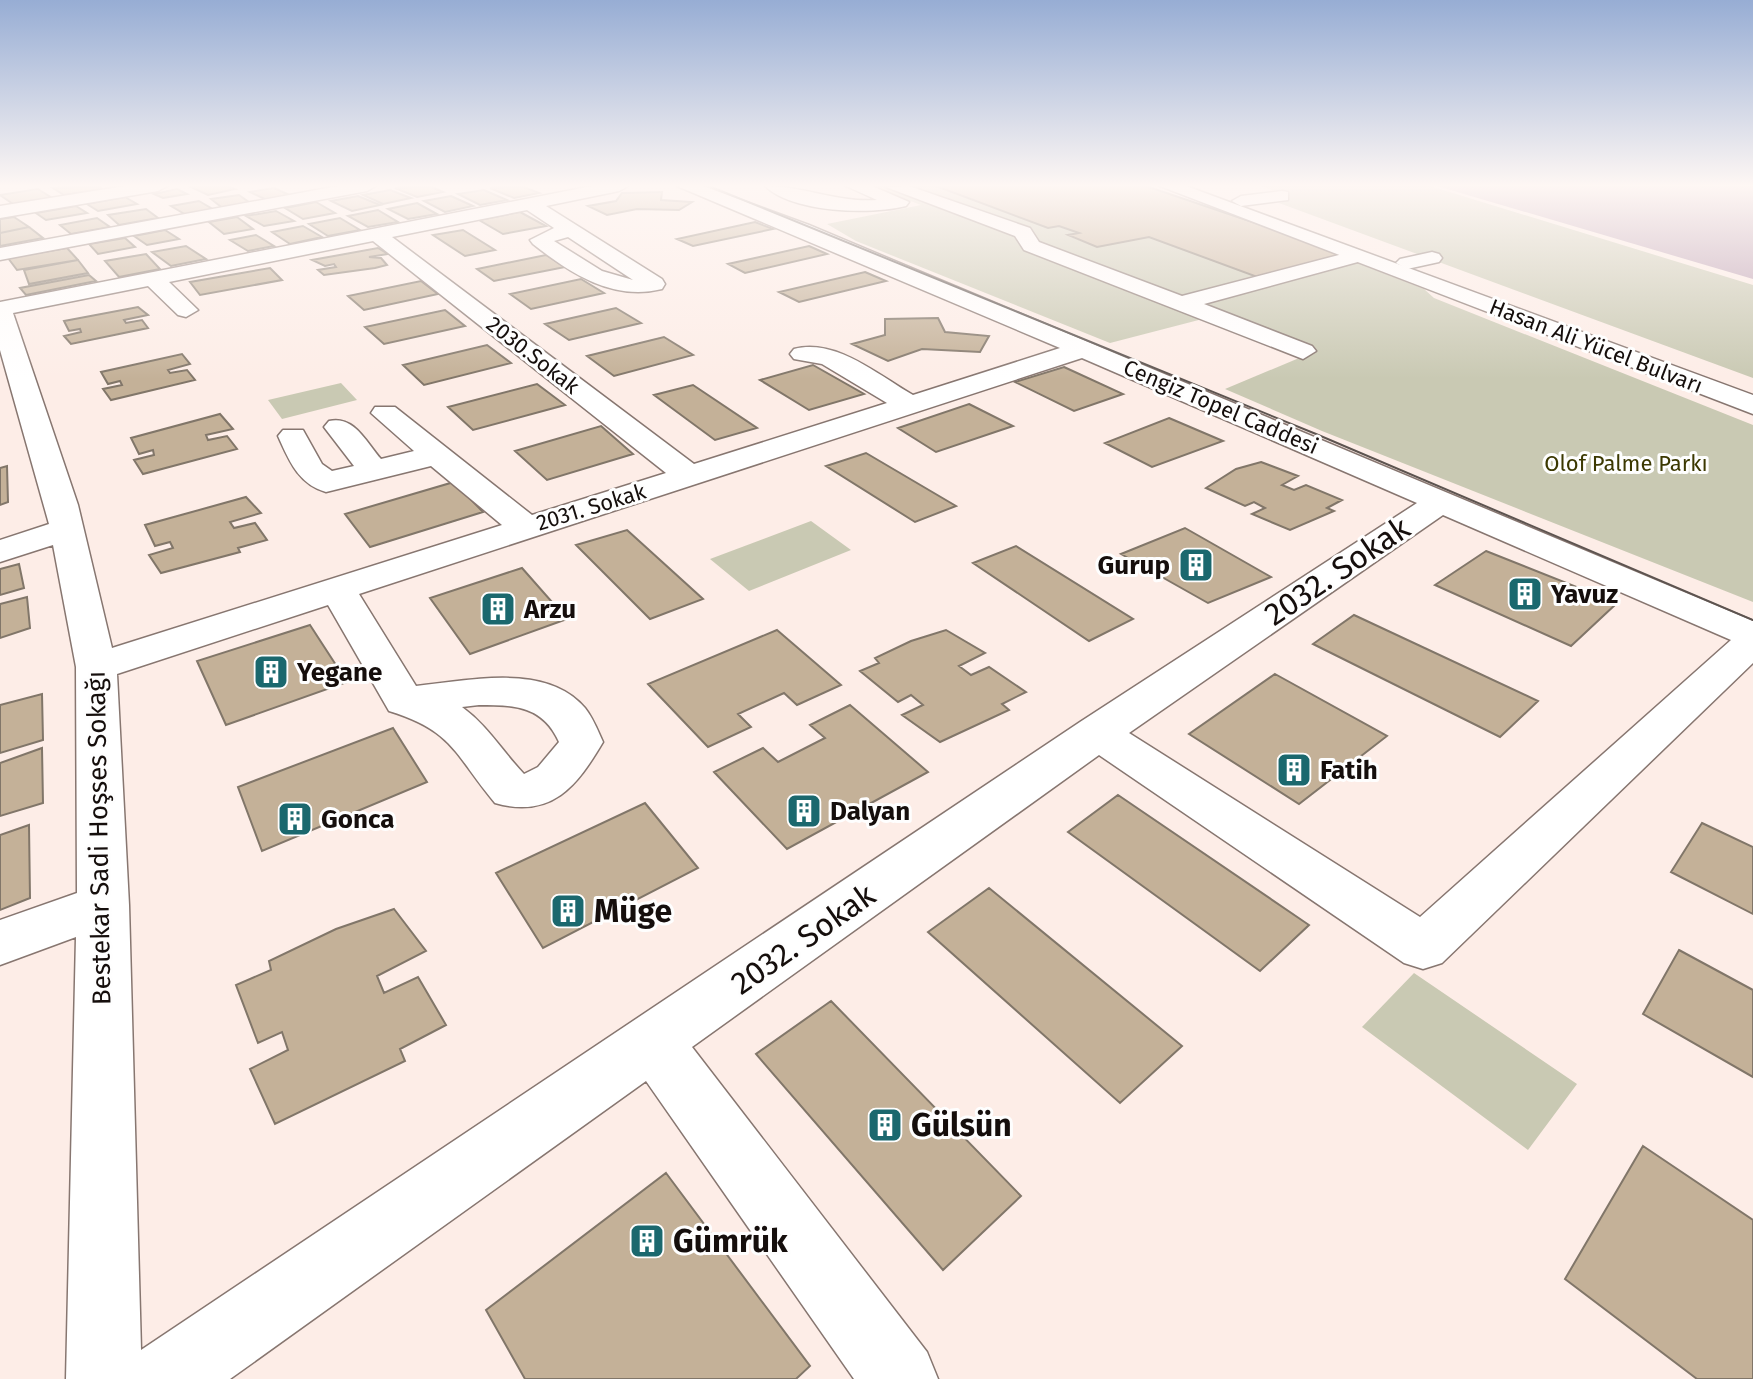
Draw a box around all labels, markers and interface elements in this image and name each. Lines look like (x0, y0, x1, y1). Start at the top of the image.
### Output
street label: Hasan Ali Yücel Bulvarı (1486, 293, 1706, 399)
street label: 2030.Sokak (481, 310, 585, 400)
street label: Cengiz Topel Caddesi (1120, 354, 1322, 460)
park label: Olof Palme Parkı (1544, 450, 1708, 477)
street label: 2031. Sokak (533, 477, 650, 536)
street label: 2032. Sokak (1257, 508, 1417, 633)
building icon: Gurup (1177, 546, 1215, 584)
place label: Gurup (1098, 550, 1170, 581)
building icon: Yavuz (1506, 575, 1544, 613)
place label: Yavuz (1550, 579, 1618, 610)
building icon: Arzu (479, 590, 517, 628)
place label: Arzu (523, 594, 576, 625)
building icon: Yegane (252, 653, 290, 691)
place label: Yegane (296, 657, 382, 688)
street label: Bestekar Sadi Hoşses Sokağı (81, 671, 117, 1005)
building icon: Fatih (1275, 751, 1313, 789)
place label: Fatih (1320, 755, 1378, 786)
building icon: Dalyan (785, 792, 823, 830)
place label: Dalyan (830, 796, 910, 827)
building icon: Gonca (276, 800, 314, 838)
place label: Gonca (321, 804, 394, 835)
street label: 2032. Sokak (724, 875, 883, 1002)
building icon: Müge (549, 892, 587, 930)
place label: Müge (594, 892, 672, 930)
building icon: Gülsün (866, 1106, 904, 1144)
place label: Gülsün (911, 1106, 1012, 1144)
building icon: Gümrük (628, 1222, 666, 1260)
place label: Gümrük (673, 1222, 788, 1260)

